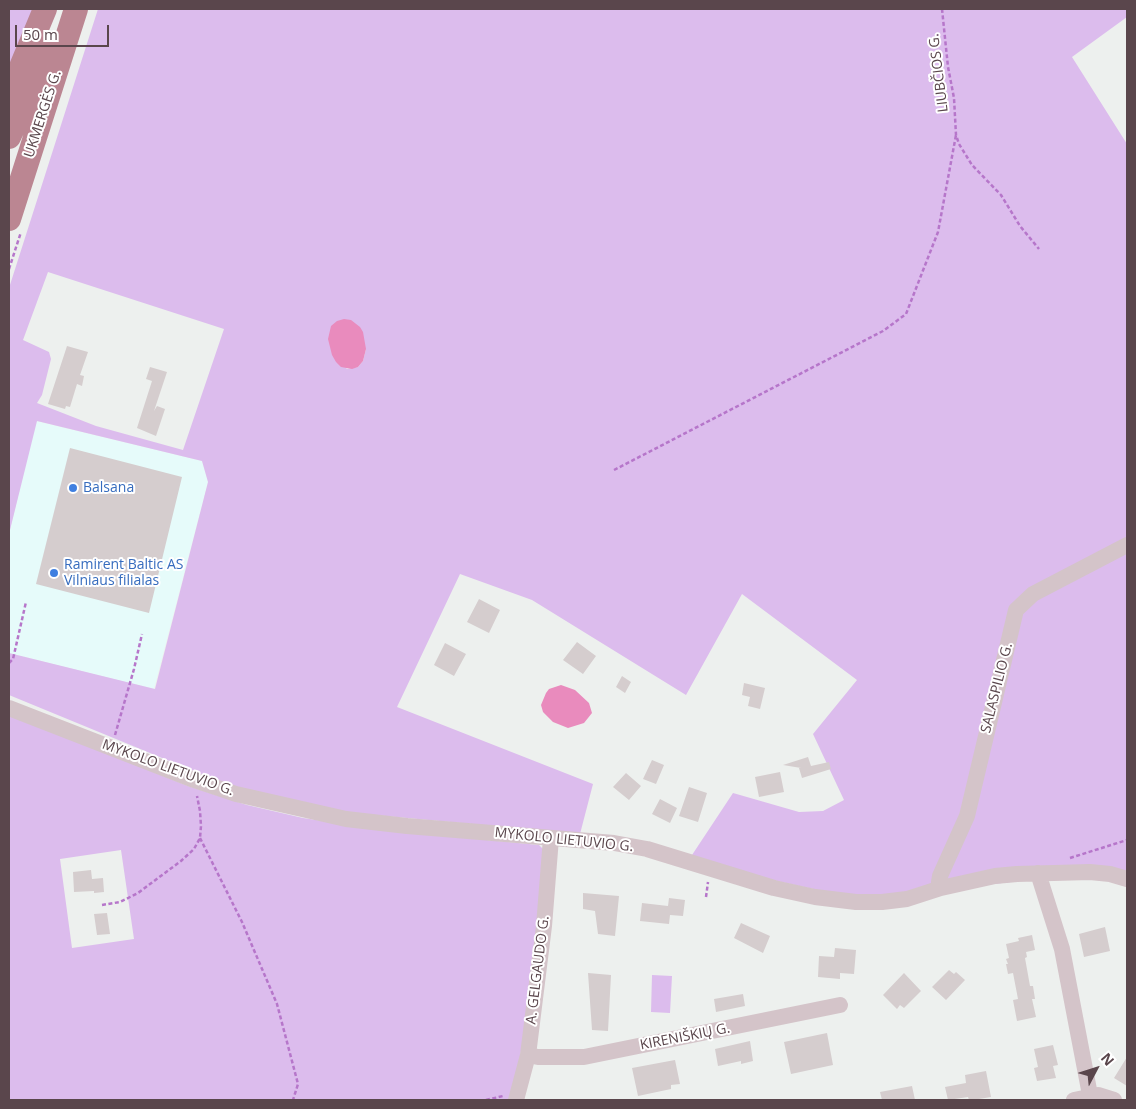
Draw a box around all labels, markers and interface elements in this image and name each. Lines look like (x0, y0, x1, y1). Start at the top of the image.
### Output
scale bar (18, 15, 111, 47)
text: 50 m (23, 24, 58, 44)
street label: LIUBČIOS G. (926, 33, 952, 113)
street label: UKMERGĖS G. (21, 68, 65, 160)
place label: Balsana (83, 480, 134, 496)
marker: Balsana (67, 482, 79, 494)
place label: Ramirent Baltic AS Vilniaus filialas (64, 557, 183, 590)
marker: Ramirent Baltic AS Vilniaus filialas (48, 567, 60, 579)
street label: SALASPILIO G. (978, 641, 1016, 735)
street label: MYKOLO LIETUVIO G. (100, 736, 236, 800)
street label: MYKOLO LIETUVIO G. (494, 824, 634, 856)
street label: A. GELGAUDO G. (523, 915, 553, 1025)
street label: KIRENIŠKIŲ G. (639, 1020, 731, 1054)
north arrow (1071, 1044, 1121, 1094)
text: N (1097, 1049, 1119, 1070)

